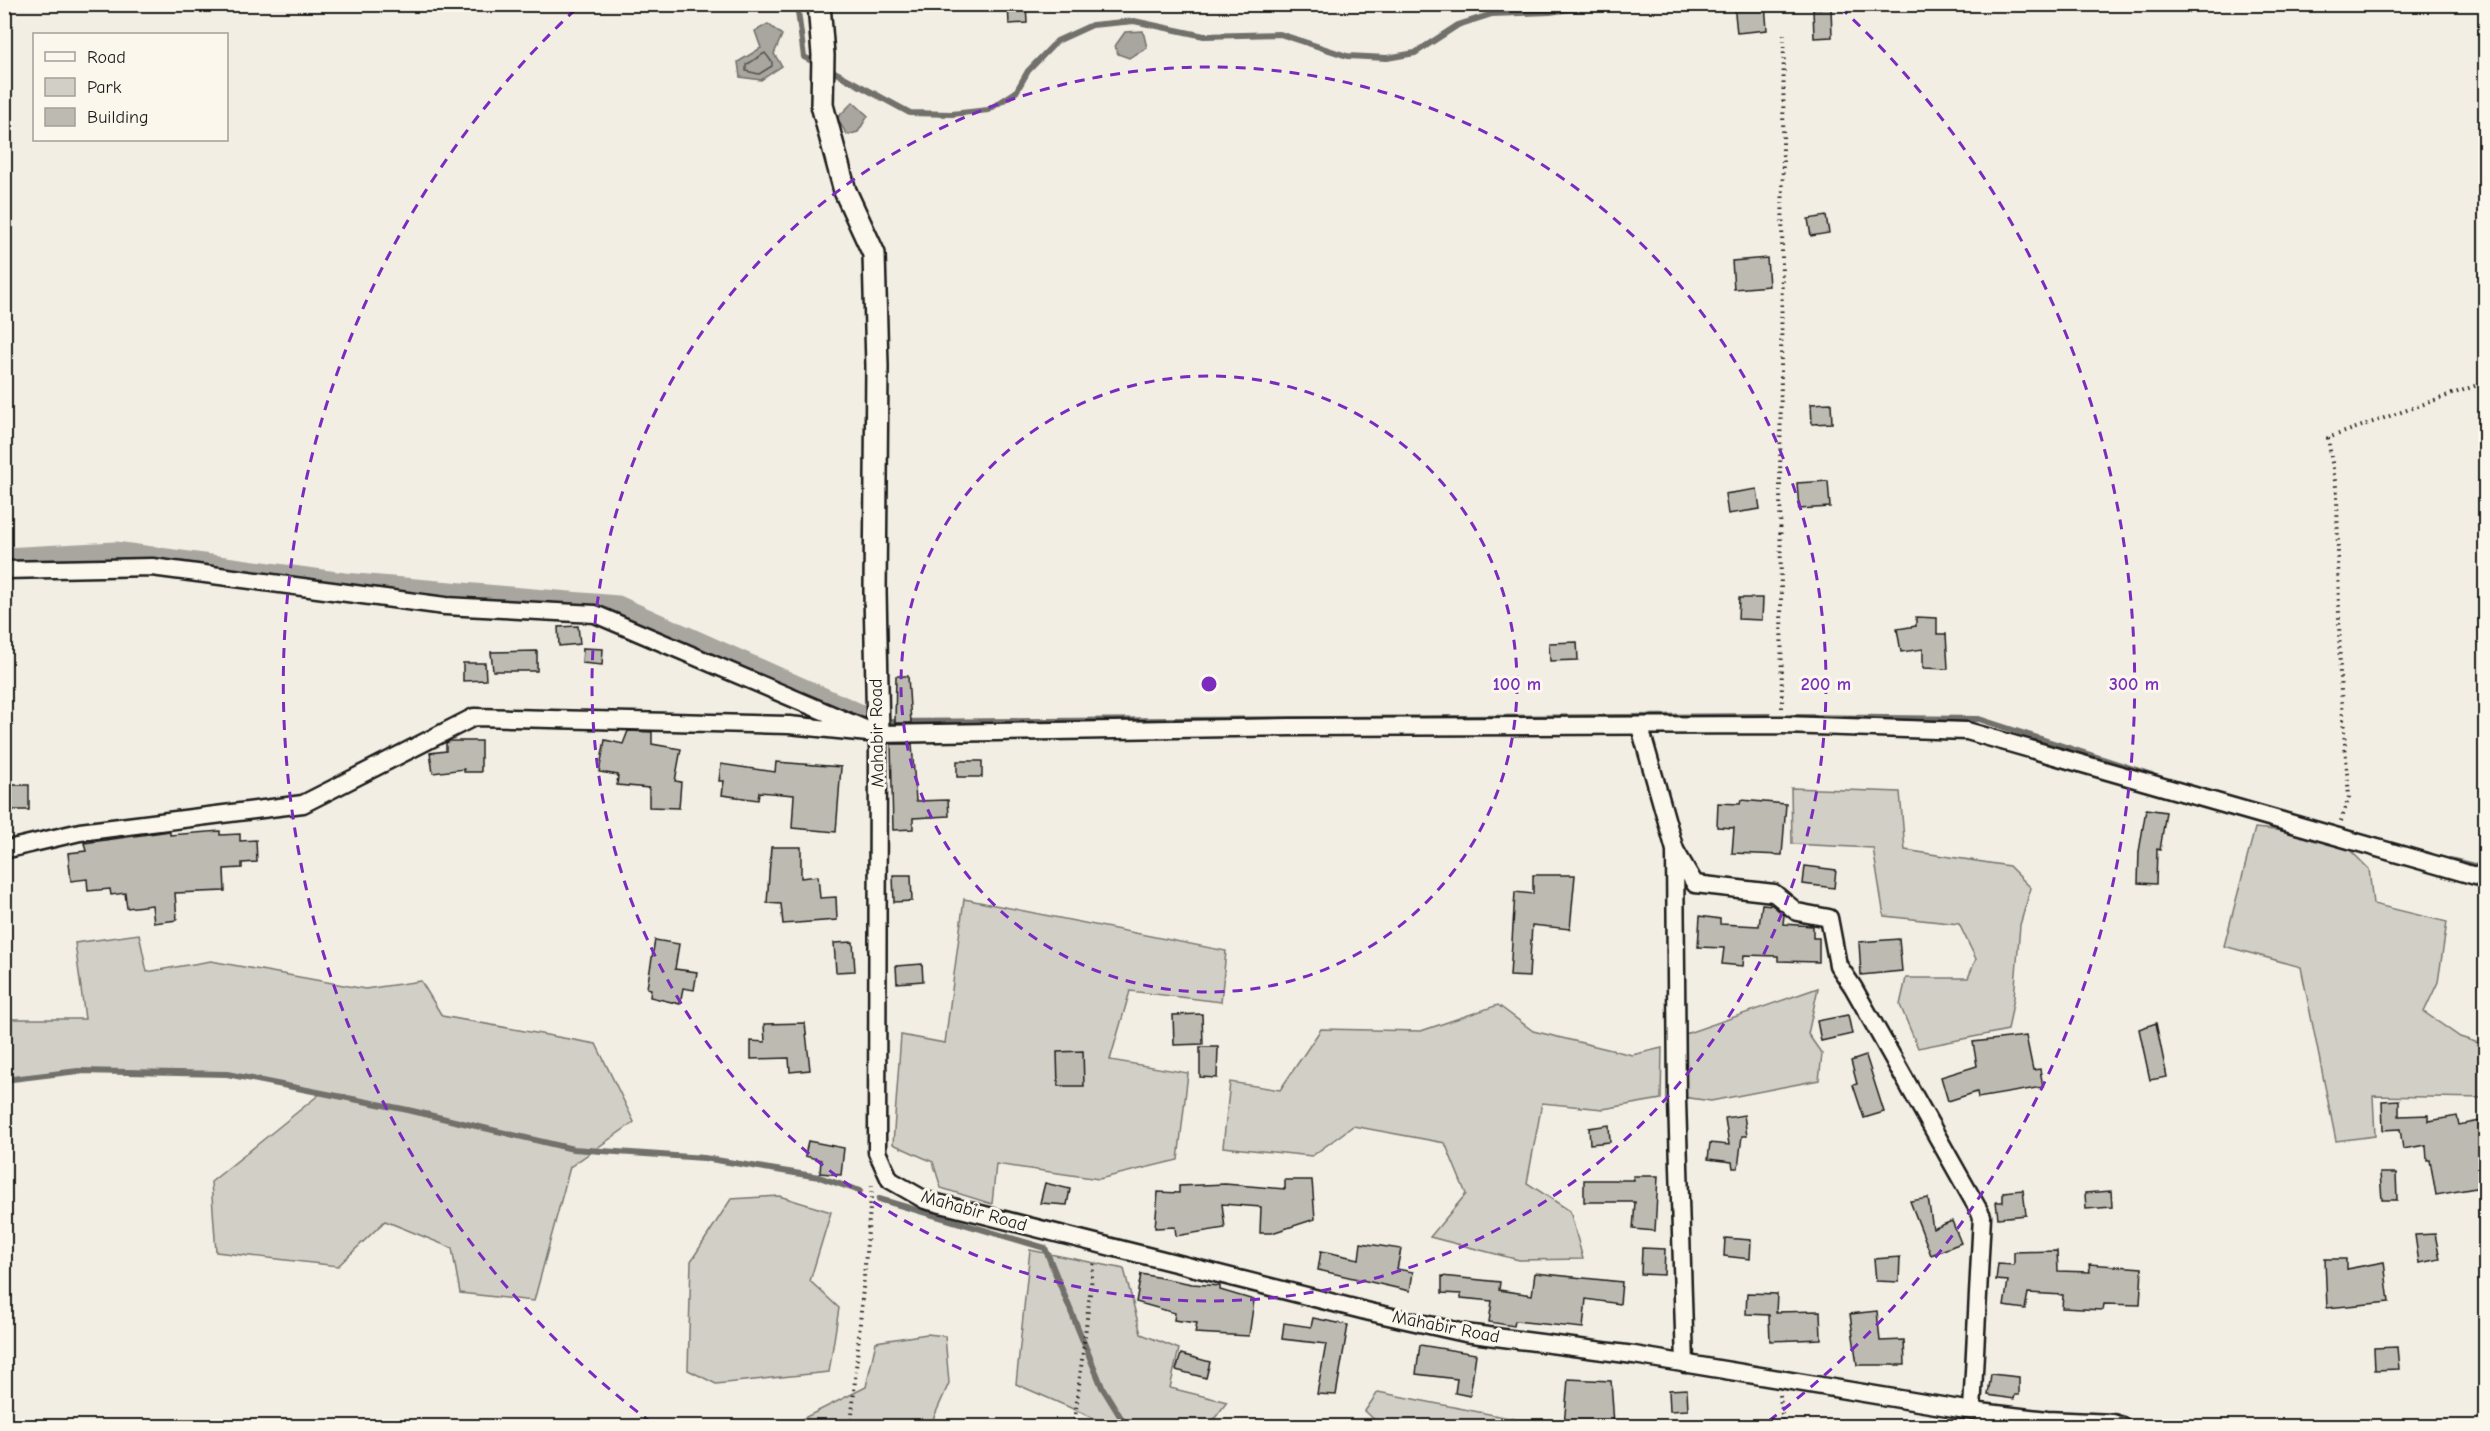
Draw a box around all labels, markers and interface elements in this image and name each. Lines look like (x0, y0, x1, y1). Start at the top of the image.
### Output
legend (33, 33, 228, 141)
text: Road (87, 47, 126, 68)
text: Park (87, 77, 122, 98)
text: Building (87, 107, 149, 128)
centre of rings (1199, 674, 1219, 694)
text: 100 m (1493, 674, 1541, 695)
text: 200 m (1801, 674, 1851, 695)
text: 300 m (2109, 674, 2159, 695)
street label: Mahabir Road (866, 678, 888, 788)
street label: Mahabir Road (919, 1186, 1029, 1236)
street label: Mahabir Road (1390, 1306, 1502, 1348)

